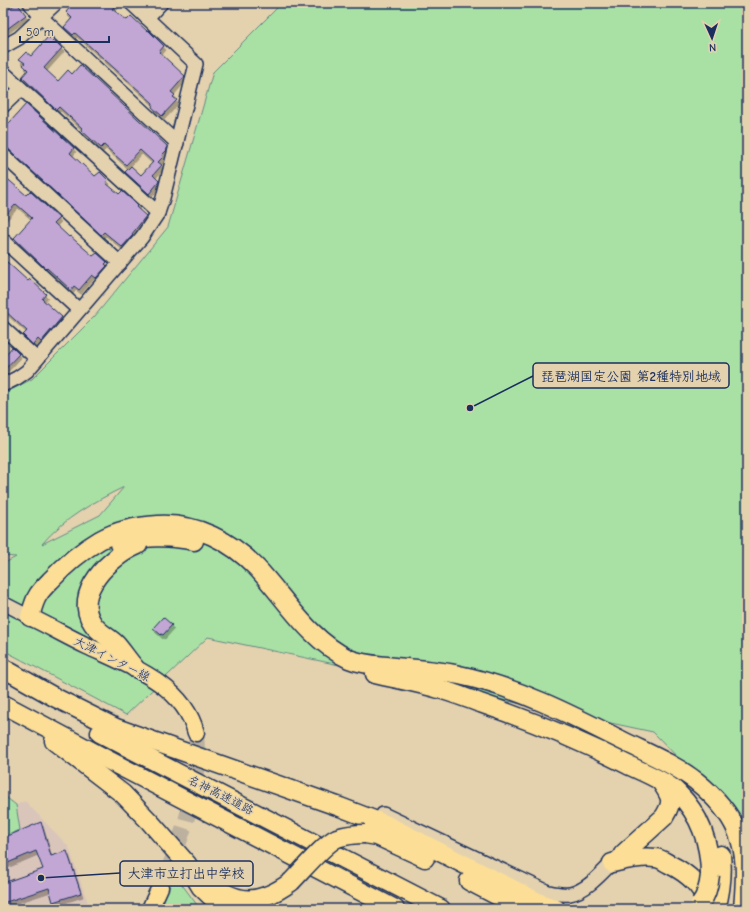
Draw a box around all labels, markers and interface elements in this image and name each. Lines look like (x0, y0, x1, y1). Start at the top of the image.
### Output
scale bar (20, 18, 109, 44)
north arrow (692, 18, 732, 58)
text: 50 m (26, 25, 54, 39)
text: N (709, 41, 716, 54)
callout: 琵琶湖国定公園 第2種特別地域 (533, 363, 729, 388)
text: 琵琶湖国定公園 第2種特別地域 (541, 369, 721, 384)
street label: 大津インター線 (72, 634, 152, 684)
street label: 名神高速道路 (186, 772, 256, 818)
callout: 大津市立打出中学校 (120, 861, 253, 886)
text: 大津市立打出中学校 (127, 866, 245, 881)

